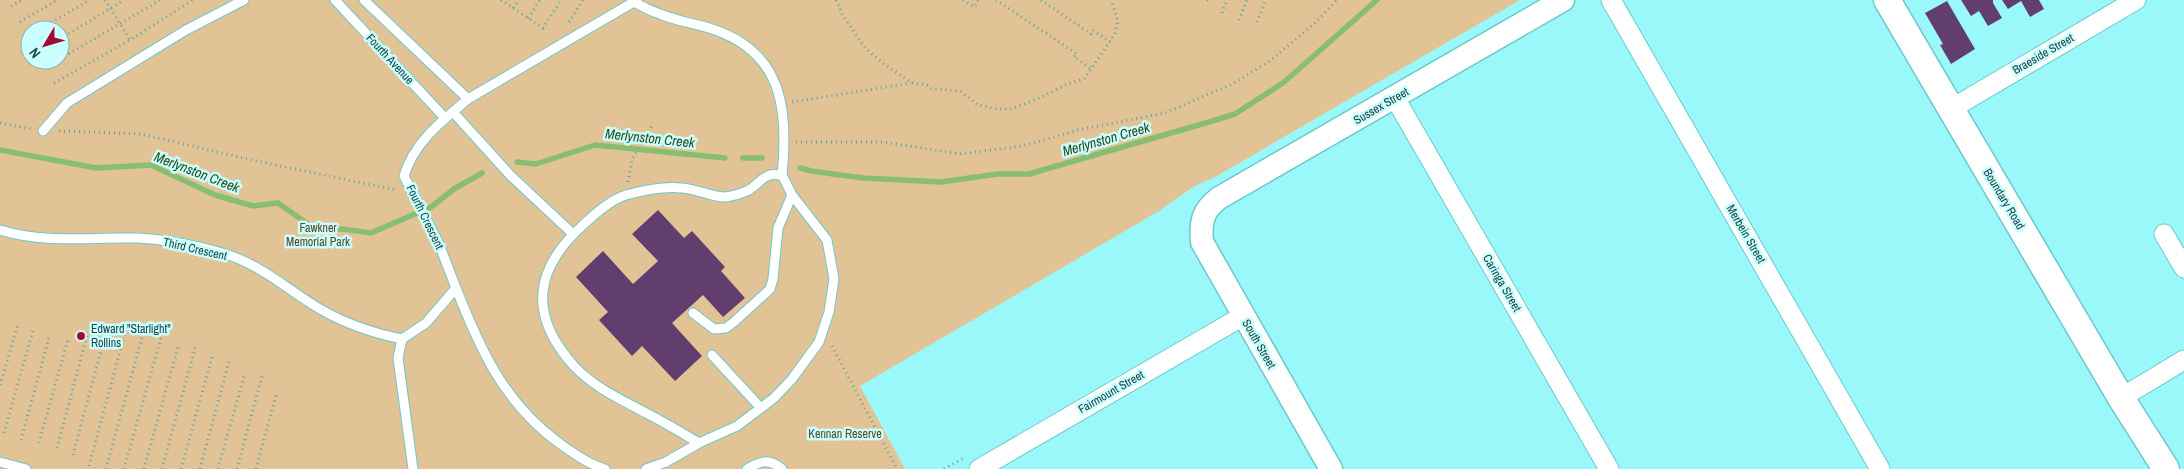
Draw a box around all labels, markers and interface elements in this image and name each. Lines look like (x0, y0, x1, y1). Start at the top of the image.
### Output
north arrow (20, 20, 70, 70)
street label: Fourth Avenue (363, 30, 417, 88)
street label: Braeside Street (2009, 30, 2077, 78)
text: N (25, 44, 44, 62)
street label: Sussex Street (1350, 84, 1412, 128)
water label: Merlynston Creek (1060, 118, 1153, 160)
water label: Merlynston Creek (604, 124, 697, 152)
water label: Merlynston Creek (152, 147, 243, 197)
street label: Boundary Road (1980, 166, 2028, 232)
street label: Fourth Crescent (402, 182, 448, 252)
street label: Merbein Street (1723, 202, 1769, 266)
park label: Fawkner Memorial Park (286, 220, 350, 250)
street label: Third Crescent (161, 234, 229, 264)
street label: Caringa Street (1479, 251, 1525, 315)
street label: South Street (1238, 316, 1280, 372)
place label: Edward "Starlight" Rollins (91, 321, 171, 351)
marker: Edward "Starlight" Rollins (75, 330, 87, 342)
street label: Fairmount Street (1075, 367, 1147, 417)
park label: Kennan Reserve (808, 426, 882, 442)

